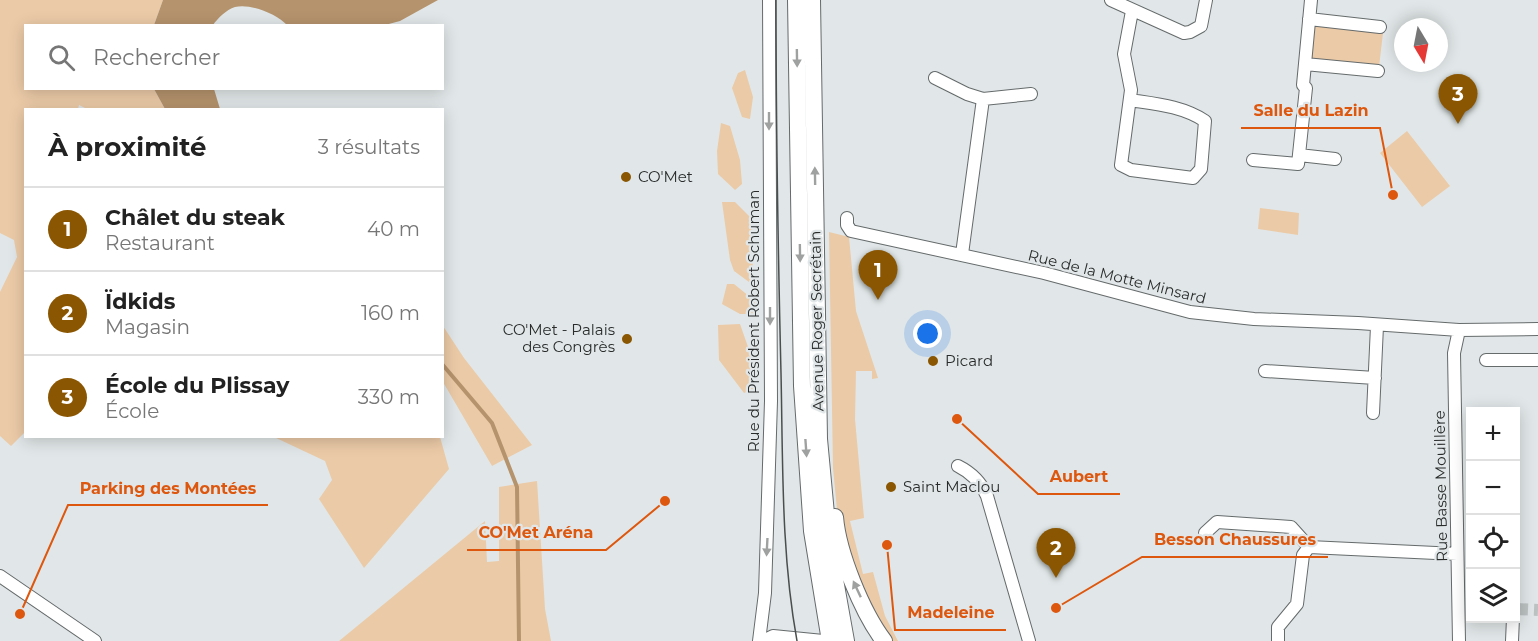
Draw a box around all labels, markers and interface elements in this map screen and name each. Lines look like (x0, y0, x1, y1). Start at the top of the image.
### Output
north arrow (1394, 18, 1448, 72)
search box (24, 24, 444, 90)
icon: search (45, 41, 78, 74)
text: Rechercher (93, 44, 220, 71)
one-way arrow (792, 49, 802, 68)
pin: 3 (1438, 74, 1478, 124)
callout: Salle du Lazin (1241, 94, 1380, 128)
text: Salle du Lazin (1253, 101, 1369, 120)
one-way arrow (764, 112, 774, 131)
text: À proximité (48, 131, 207, 163)
text: 3 résultats (318, 135, 420, 159)
place label: CO'Met (638, 167, 693, 186)
one-way arrow (811, 167, 820, 186)
marker: CO'Met (619, 170, 633, 184)
street label: Rue du Président Robert Schuman (744, 190, 763, 452)
text: Châlet du steak (105, 204, 285, 231)
text: 1 (64, 217, 71, 241)
text: 40 m (367, 217, 420, 241)
text: Restaurant (105, 231, 215, 255)
street label: Avenue Roger Secrétain (805, 231, 828, 411)
one-way arrow (795, 244, 805, 263)
street label: Rue de la Motte Minsard (1026, 245, 1208, 308)
pin: 1 (858, 250, 898, 300)
text: Ïdkids (105, 288, 175, 315)
text: 2 (62, 301, 73, 325)
text: 160 m (361, 301, 420, 325)
one-way arrow (765, 307, 775, 326)
text: Magasin (105, 315, 190, 339)
your location (913, 319, 942, 348)
place label: CO'Met - Palais des Congrès (503, 320, 615, 356)
marker: CO'Met - Palais des Congrès (620, 332, 634, 346)
place label: Picard (945, 351, 993, 370)
marker: Picard (926, 354, 940, 368)
text: École du Plissay (105, 372, 289, 399)
text: 3 (62, 385, 73, 409)
text: 330 m (358, 385, 420, 409)
text: École (105, 399, 159, 423)
map controls (1466, 407, 1520, 623)
button: + (1466, 407, 1520, 461)
street label: Rue Basse Mouillère (1430, 410, 1451, 562)
one-way arrow (802, 439, 811, 458)
callout: Aubert (1038, 460, 1120, 494)
button: − (1466, 461, 1520, 515)
text: Aubert (1049, 467, 1108, 486)
callout: Parking des Montées (68, 471, 268, 505)
place label: Saint Maclou (903, 477, 1000, 496)
text: Parking des Montées (80, 479, 257, 498)
marker: Saint Maclou (884, 480, 898, 494)
button: locate (1466, 515, 1520, 569)
callout: CO'Met Aréna (467, 516, 606, 550)
text: CO'Met Aréna (479, 523, 593, 542)
callout: Besson Chaussures (1142, 523, 1328, 557)
pin: 2 (1036, 528, 1076, 578)
text: Besson Chaussures (1154, 530, 1317, 549)
one-way arrow (762, 537, 771, 556)
button: layers (1466, 569, 1520, 623)
one-way arrow (852, 581, 861, 598)
callout: Madeleine (895, 596, 1006, 630)
text: Madeleine (907, 603, 995, 622)

